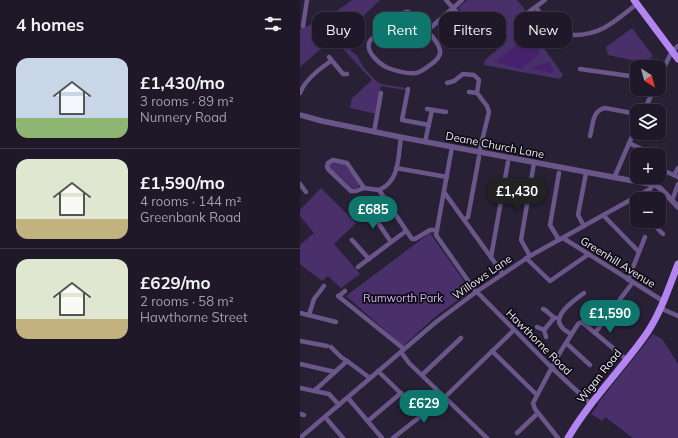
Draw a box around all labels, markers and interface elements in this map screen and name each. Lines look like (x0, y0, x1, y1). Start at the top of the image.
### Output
chip: Buy (312, 12, 365, 48)
chip: Rent (373, 12, 431, 48)
chip: Filters (439, 12, 506, 48)
chip: New (514, 12, 572, 48)
icon: filters (262, 13, 284, 35)
text: 4 homes (16, 14, 84, 35)
north arrow (630, 60, 666, 96)
map controls (630, 60, 666, 228)
text: £1,430/mo (140, 72, 225, 93)
icon: home (48, 74, 96, 122)
text: 3 rooms · 89 m² (140, 93, 234, 109)
button: layers (630, 104, 666, 140)
text: Nunnery Road (140, 109, 227, 125)
street label: Deane Church Lane (445, 129, 545, 161)
button: + (630, 148, 666, 184)
text: £1,590/mo (140, 172, 225, 193)
icon: home (48, 175, 96, 223)
pin: £1,430 (484, 178, 550, 212)
text: £1,430 (496, 183, 538, 199)
button: − (630, 192, 666, 228)
text: 4 rooms · 144 m² (140, 193, 241, 209)
pin: £685 (349, 196, 397, 230)
text: £685 (357, 201, 389, 217)
text: Greenbank Road (140, 209, 241, 225)
street label: Greenhill Avenue (578, 233, 658, 291)
street label: Willows Lane (450, 251, 514, 303)
text: £629/mo (140, 272, 211, 293)
icon: home (48, 275, 96, 323)
park label: Rumworth Park (363, 291, 443, 305)
text: 2 rooms · 58 m² (140, 293, 234, 309)
pin: £1,590 (577, 300, 643, 334)
text: £1,590 (589, 305, 631, 321)
street label: Hawthorne Road (503, 306, 575, 378)
text: Hawthorne Street (140, 309, 247, 325)
street label: Wigan Road (574, 346, 624, 406)
pin: £629 (400, 390, 448, 424)
text: £629 (408, 395, 440, 411)

